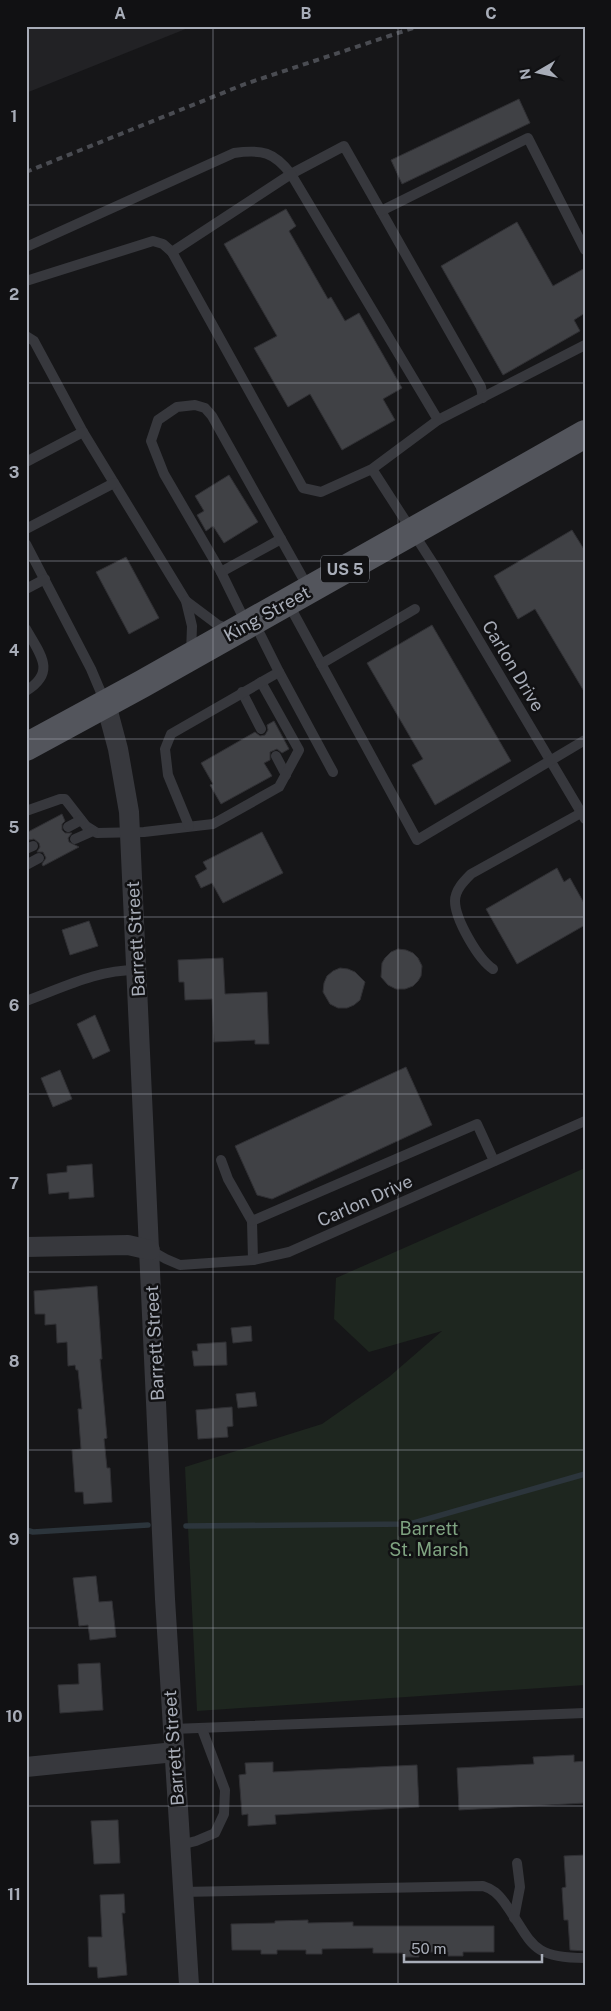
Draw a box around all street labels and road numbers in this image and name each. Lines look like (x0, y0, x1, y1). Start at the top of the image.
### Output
road number: US 5 (321, 556, 369, 582)
street label: King Street (220, 581, 314, 646)
street label: Carlon Drive (478, 616, 549, 715)
street label: Barrett Street (122, 881, 149, 997)
street label: Carlon Drive (314, 1170, 416, 1231)
street label: Barrett Street (141, 1285, 168, 1401)
street label: Barrett Street (159, 1690, 188, 1807)

